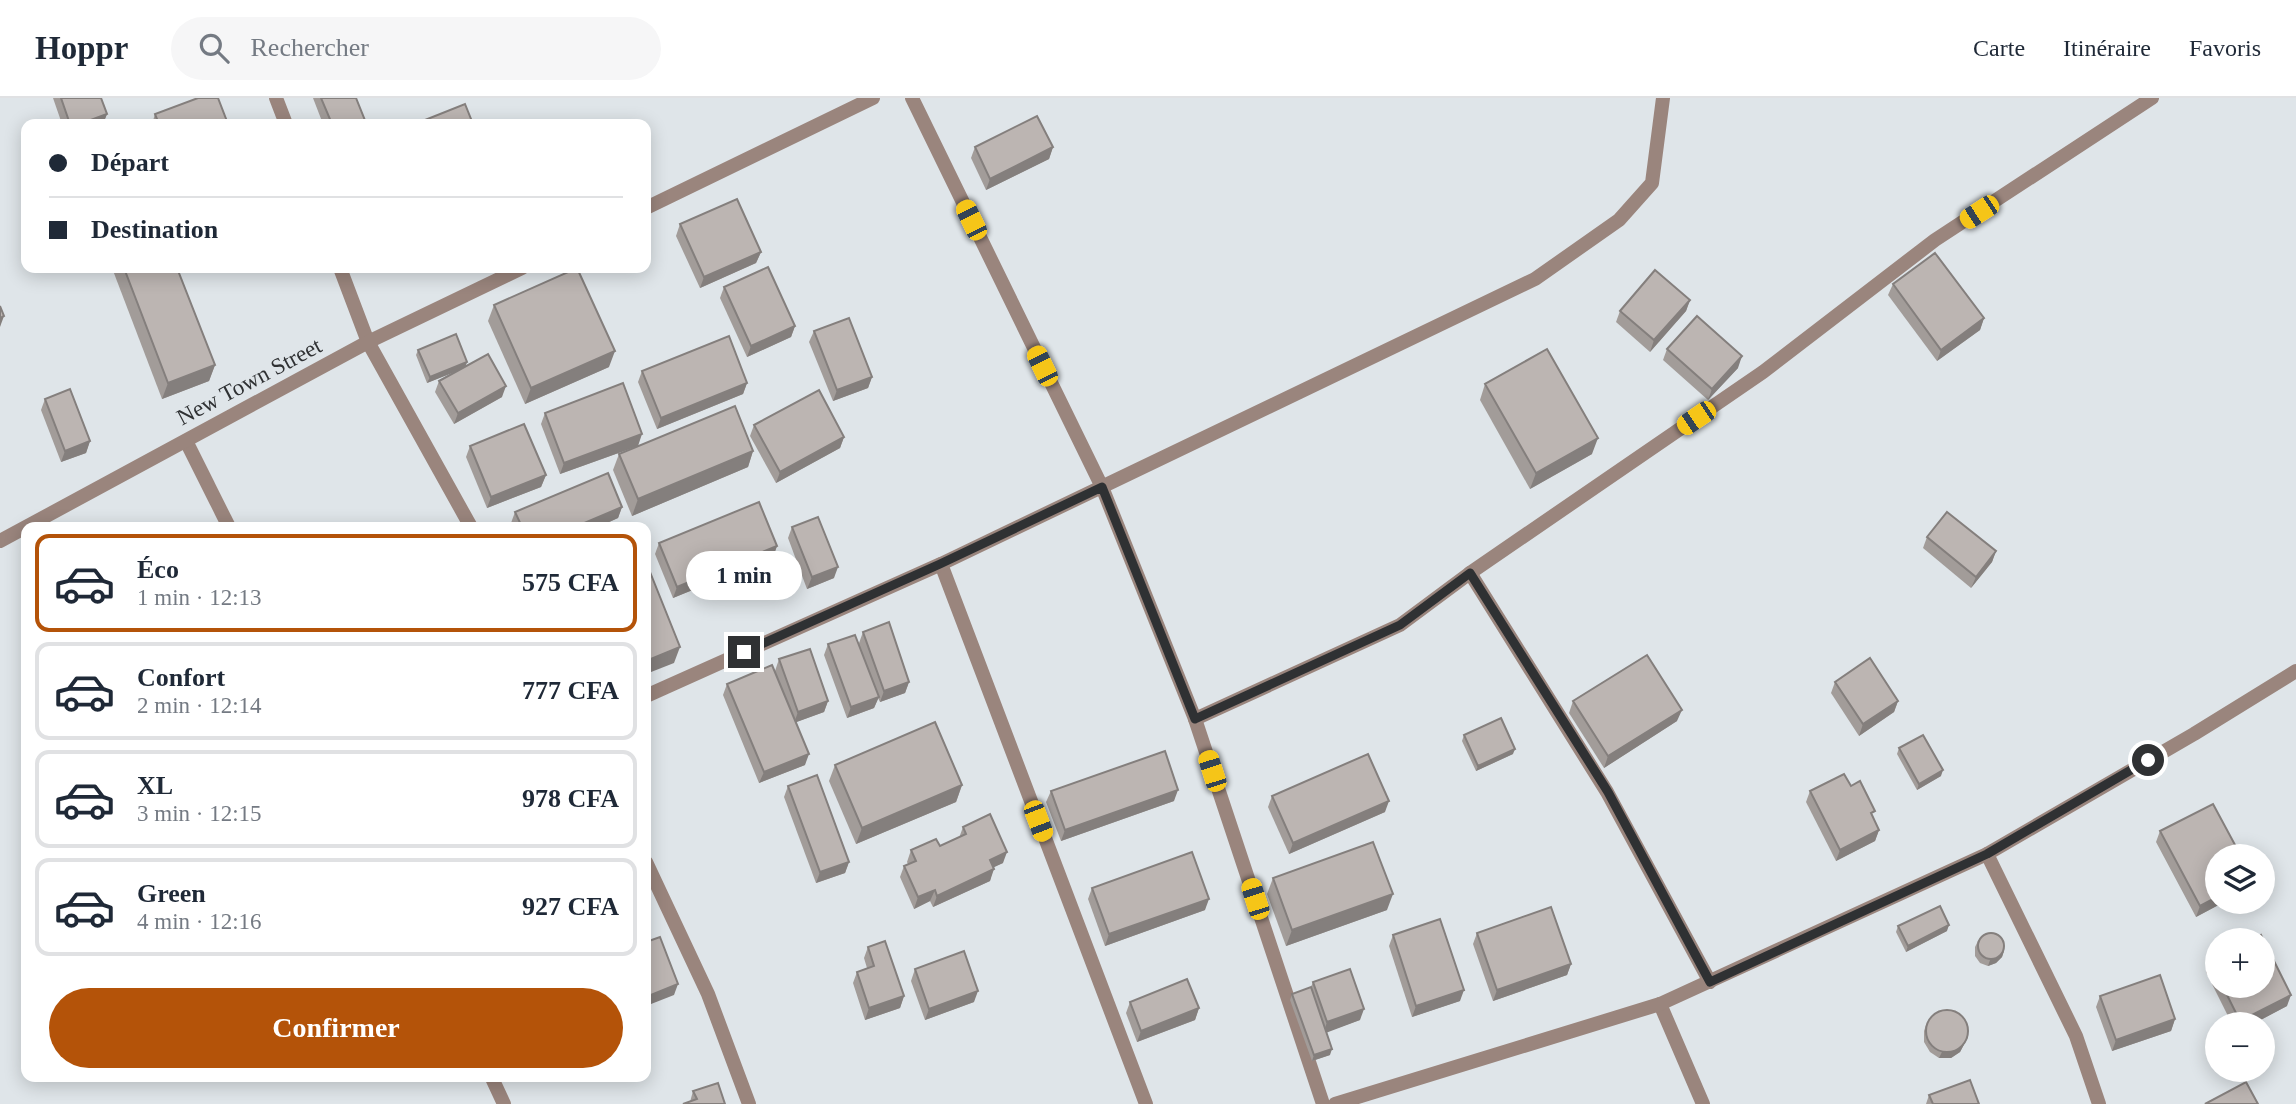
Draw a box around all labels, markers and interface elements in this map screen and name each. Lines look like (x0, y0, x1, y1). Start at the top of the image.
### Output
search box (171, 17, 661, 80)
icon: search (195, 29, 233, 67)
text: Hoppr (35, 30, 129, 66)
text: Rechercher (251, 33, 369, 62)
text: Carte (1973, 35, 2025, 61)
text: Itinéraire (2063, 35, 2151, 61)
text: Favoris (2189, 35, 2261, 61)
text: Départ (91, 148, 169, 177)
car (1956, 192, 2003, 232)
car (953, 197, 990, 243)
text: Destination (91, 215, 218, 244)
street label: New Town Street (173, 333, 326, 430)
car (1024, 343, 1061, 389)
car (1673, 398, 1720, 438)
callout: 1 min (686, 550, 802, 600)
icon: car (53, 552, 116, 615)
text: Éco (137, 555, 179, 584)
text: 1 min (716, 563, 772, 588)
text: 575 CFA (522, 568, 619, 597)
text: 1 min · 12:13 (137, 585, 262, 610)
route end (728, 636, 760, 668)
icon: car (53, 660, 116, 723)
text: Confort (137, 663, 225, 692)
text: 777 CFA (522, 676, 619, 705)
text: 2 min · 12:14 (137, 693, 262, 718)
route start (2132, 744, 2164, 776)
car (1196, 748, 1229, 794)
icon: car (53, 768, 116, 831)
text: XL (137, 771, 173, 800)
text: 978 CFA (522, 784, 619, 813)
car (1021, 798, 1056, 844)
text: 3 min · 12:15 (137, 801, 262, 826)
map controls (2205, 844, 2275, 1082)
button: layers (2205, 844, 2275, 914)
icon: car (53, 876, 116, 939)
car (1239, 876, 1272, 922)
text: Green (137, 879, 206, 908)
text: 927 CFA (522, 892, 619, 921)
text: 4 min · 12:16 (137, 909, 262, 934)
button: + (2205, 928, 2275, 998)
button: Confirmer (49, 988, 623, 1068)
button: − (2205, 1012, 2275, 1082)

